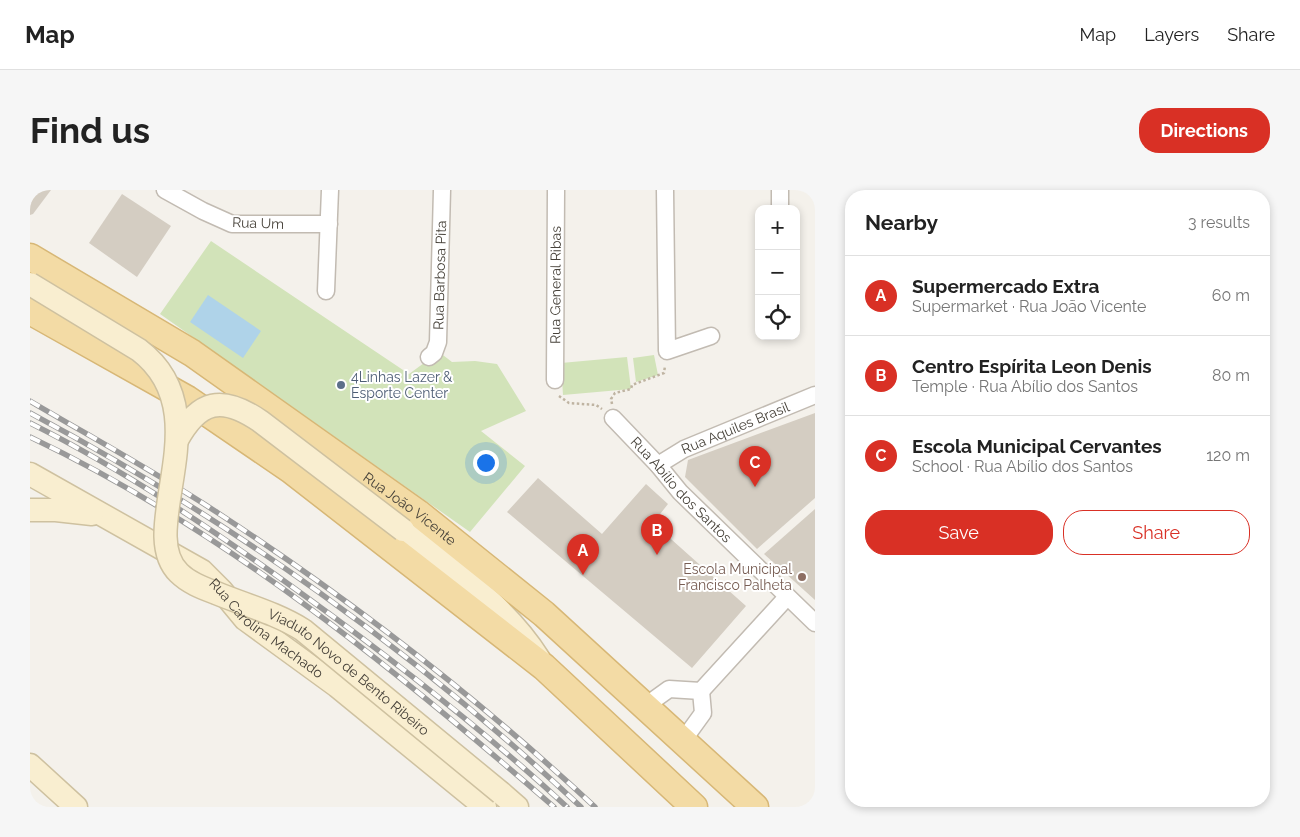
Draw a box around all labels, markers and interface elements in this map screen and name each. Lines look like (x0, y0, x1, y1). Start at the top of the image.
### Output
text: Map (25, 20, 75, 49)
text: Map (1080, 24, 1116, 45)
text: Layers (1144, 24, 1199, 45)
text: Share (1227, 24, 1275, 45)
button: Directions (1139, 108, 1270, 153)
text: Find us (30, 110, 150, 151)
map controls (755, 205, 800, 340)
button: + (755, 205, 800, 250)
text: Nearby (865, 210, 938, 235)
text: 3 results (1188, 213, 1250, 232)
street label: Rua Um (232, 214, 284, 232)
street label: Rua Barbosa Pita (430, 220, 449, 330)
street label: Rua General Ribas (547, 226, 564, 344)
button: − (755, 250, 800, 295)
text: Supermercado Extra (912, 275, 1099, 297)
text: A (876, 286, 886, 305)
text: 60 m (1212, 286, 1250, 305)
button: locate (755, 295, 800, 340)
text: Supermarket · Rua João Vicente (912, 297, 1146, 316)
text: Centro Espírita Leon Denis (912, 355, 1152, 377)
text: B (876, 366, 886, 385)
text: 80 m (1212, 366, 1250, 385)
place label: 4Linhas Lazer & Esporte Center (351, 369, 453, 401)
text: Temple · Rua Abílio dos Santos (912, 377, 1138, 396)
marker: 4Linhas Lazer & Esporte Center (335, 379, 347, 391)
street label: Rua Aquiles Brasil (679, 398, 792, 457)
street label: Rua Abílio dos Santos (627, 434, 735, 546)
text: Escola Municipal Cervantes (912, 435, 1162, 457)
pin: C (739, 446, 771, 487)
text: C (876, 446, 886, 465)
text: 120 m (1206, 446, 1250, 465)
your location (473, 450, 499, 476)
text: School · Rua Abílio dos Santos (912, 457, 1133, 476)
street label: Rua João Vicente (360, 469, 459, 548)
button: Save (865, 510, 1053, 555)
button: Share (1063, 510, 1250, 555)
pin: B (641, 514, 673, 555)
pin: A (567, 534, 599, 575)
place label: Escola Municipal Francisco Palheta (678, 561, 792, 593)
marker: Escola Municipal Francisco Palheta (796, 571, 808, 583)
street label: Rua Carolina Machado (206, 575, 326, 681)
street label: Viaduto Novo de Bento Ribeiro (266, 606, 433, 739)

